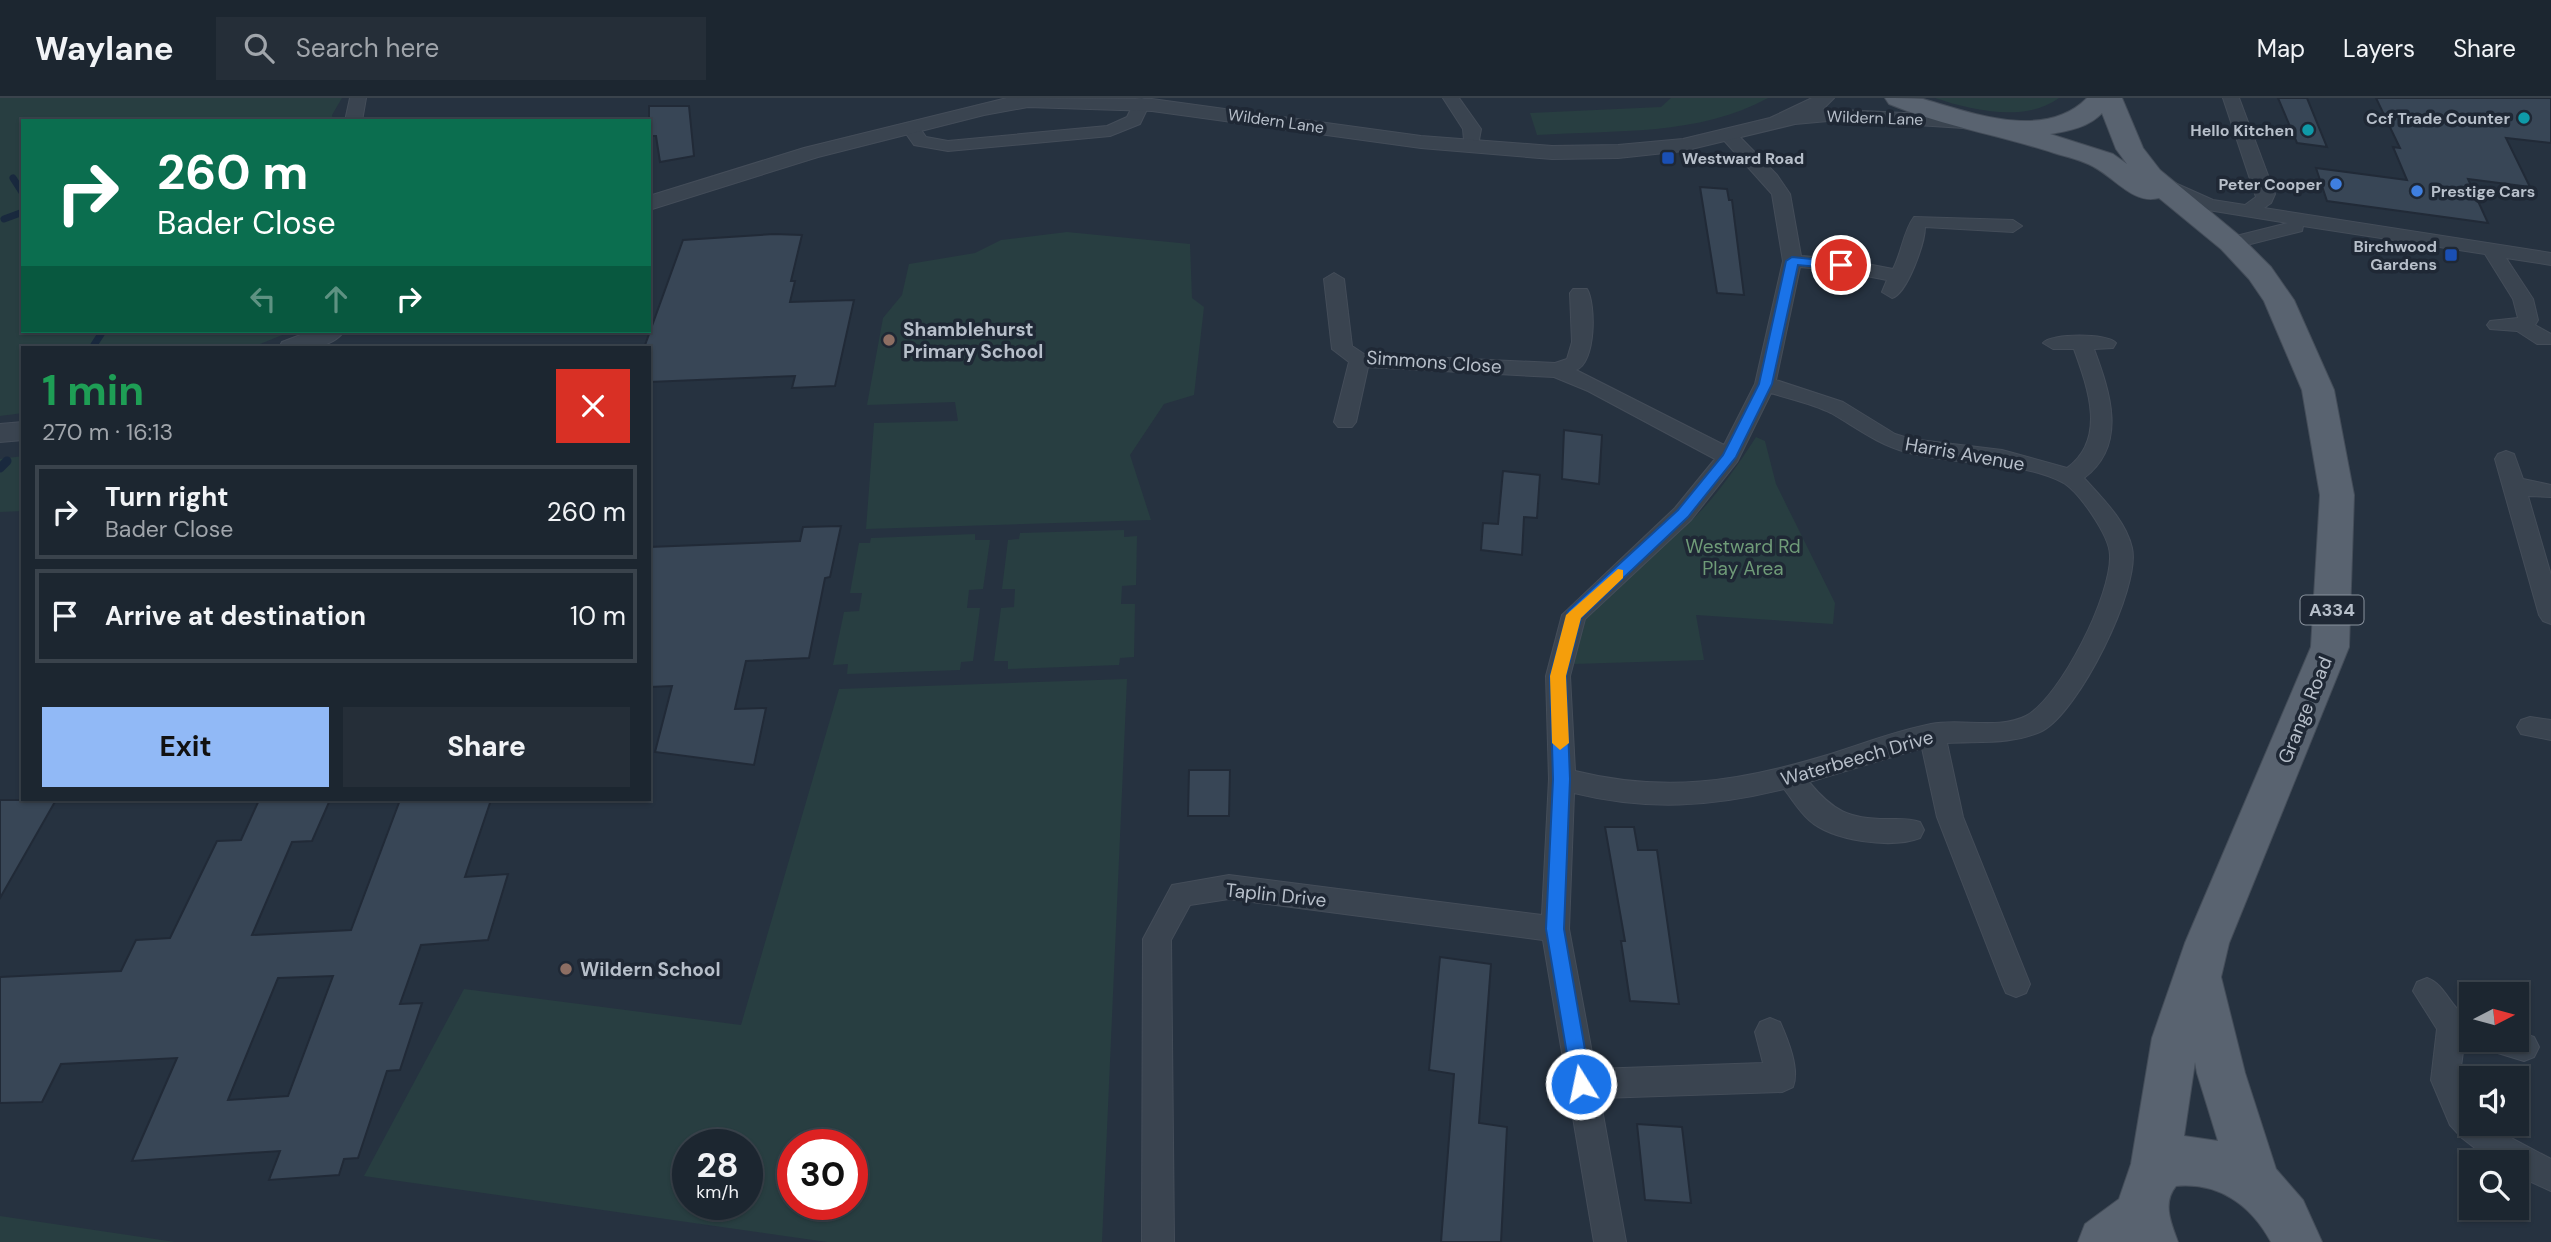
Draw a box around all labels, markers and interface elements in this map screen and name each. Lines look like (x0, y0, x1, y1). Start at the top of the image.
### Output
search box (216, 17, 706, 80)
text: Waylane (35, 27, 174, 70)
icon: search (240, 29, 278, 67)
text: Search here (296, 31, 439, 65)
text: Map (2257, 33, 2305, 64)
text: Layers (2343, 33, 2415, 64)
text: Share (2453, 33, 2516, 64)
street label: Wildern Lane (1227, 104, 1325, 138)
street label: Wildern Lane (1826, 106, 1924, 130)
place label: Ccf Trade Counter (2366, 108, 2510, 129)
marker: Ccf Trade Counter (2516, 110, 2532, 126)
place label: Hello Kitchen (2190, 120, 2294, 141)
marker: Hello Kitchen (2300, 122, 2316, 138)
text: 260 m (157, 140, 308, 204)
icon: right (42, 147, 133, 238)
place label: Westward Road (1682, 148, 1804, 169)
marker: Westward Road (1660, 150, 1676, 166)
place label: Peter Cooper (2218, 174, 2322, 195)
marker: Peter Cooper (2328, 176, 2344, 192)
place label: Prestige Cars (2431, 181, 2535, 202)
marker: Prestige Cars (2409, 183, 2425, 199)
text: Bader Close (157, 202, 336, 244)
pin (1811, 235, 1871, 295)
place label: Birchwood Gardens (2354, 236, 2437, 275)
icon: arrive (1822, 246, 1860, 284)
marker: Birchwood Gardens (2443, 247, 2459, 263)
icon: left (244, 280, 282, 318)
icon: ahead (317, 280, 355, 318)
icon: right (390, 280, 428, 318)
place label: Shamblehurst Primary School (903, 317, 1043, 364)
marker: Shamblehurst Primary School (881, 332, 897, 348)
street label: Simmons Close (1365, 345, 1503, 379)
text: 1 min (42, 363, 144, 418)
button: close (556, 369, 630, 443)
text: 270 m · 16:13 (42, 417, 173, 447)
street label: Harris Avenue (1903, 431, 2027, 477)
text: Turn right (105, 480, 229, 514)
icon: right (46, 493, 84, 531)
text: 260 m (547, 495, 626, 529)
text: Bader Close (105, 514, 233, 544)
park label: Westward Rd Play Area (1685, 534, 1801, 581)
road number: A334 (2300, 596, 2364, 624)
icon: arrive (46, 597, 84, 635)
text: Arrive at destination (105, 599, 366, 633)
text: 10 m (570, 599, 626, 633)
street label: Grange Road (2272, 653, 2338, 767)
button: Exit (42, 707, 329, 787)
button: Share (343, 707, 630, 787)
street label: Waterbeech Drive (1778, 724, 1936, 792)
street label: Taplin Drive (1224, 877, 1328, 913)
place label: Wildern School (580, 957, 720, 982)
marker: Wildern School (558, 961, 574, 977)
north arrow (2459, 982, 2529, 1052)
map controls (2459, 982, 2529, 1220)
position arrow (1544, 1047, 1618, 1121)
button: sound (2459, 1066, 2529, 1136)
speed limit sign: 30 (777, 1129, 868, 1220)
text: 28 (696, 1142, 739, 1188)
button: search (2459, 1150, 2529, 1220)
text: km/h (696, 1180, 739, 1204)

